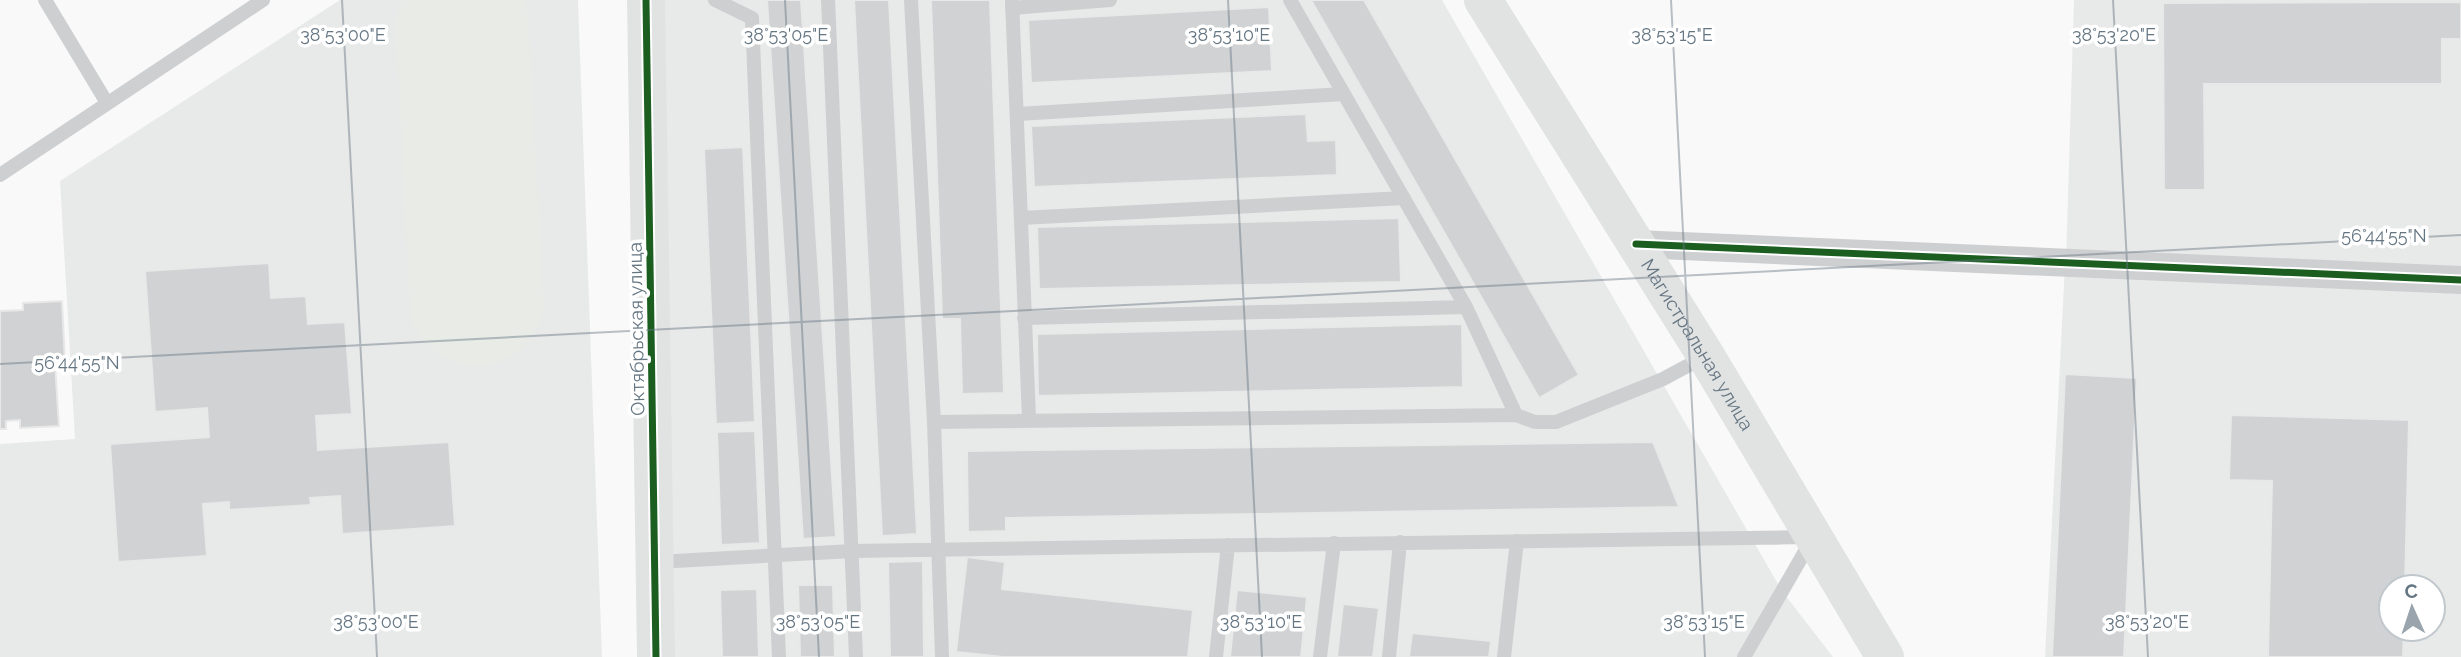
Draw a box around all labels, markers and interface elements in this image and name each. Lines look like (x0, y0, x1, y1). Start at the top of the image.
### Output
text: 38°53'00"E (300, 24, 386, 45)
text: 38°53'05"E (744, 24, 828, 45)
text: 38°53'10"E (1188, 24, 1270, 45)
text: 38°53'15"E (1631, 24, 1713, 45)
text: 38°53'20"E (2072, 24, 2156, 45)
text: 56°44'55"N (2341, 225, 2427, 246)
street label: Октябрьская улица (623, 242, 649, 416)
street label: Магистральная улица (1637, 255, 1759, 434)
text: 56°44'55"N (34, 352, 120, 373)
north arrow (2377, 573, 2447, 643)
text: С (2404, 580, 2418, 602)
text: 38°53'00"E (333, 611, 419, 632)
text: 38°53'05"E (776, 611, 860, 632)
text: 38°53'10"E (1220, 611, 1302, 632)
text: 38°53'15"E (1663, 611, 1745, 632)
text: 38°53'20"E (2105, 611, 2189, 632)

